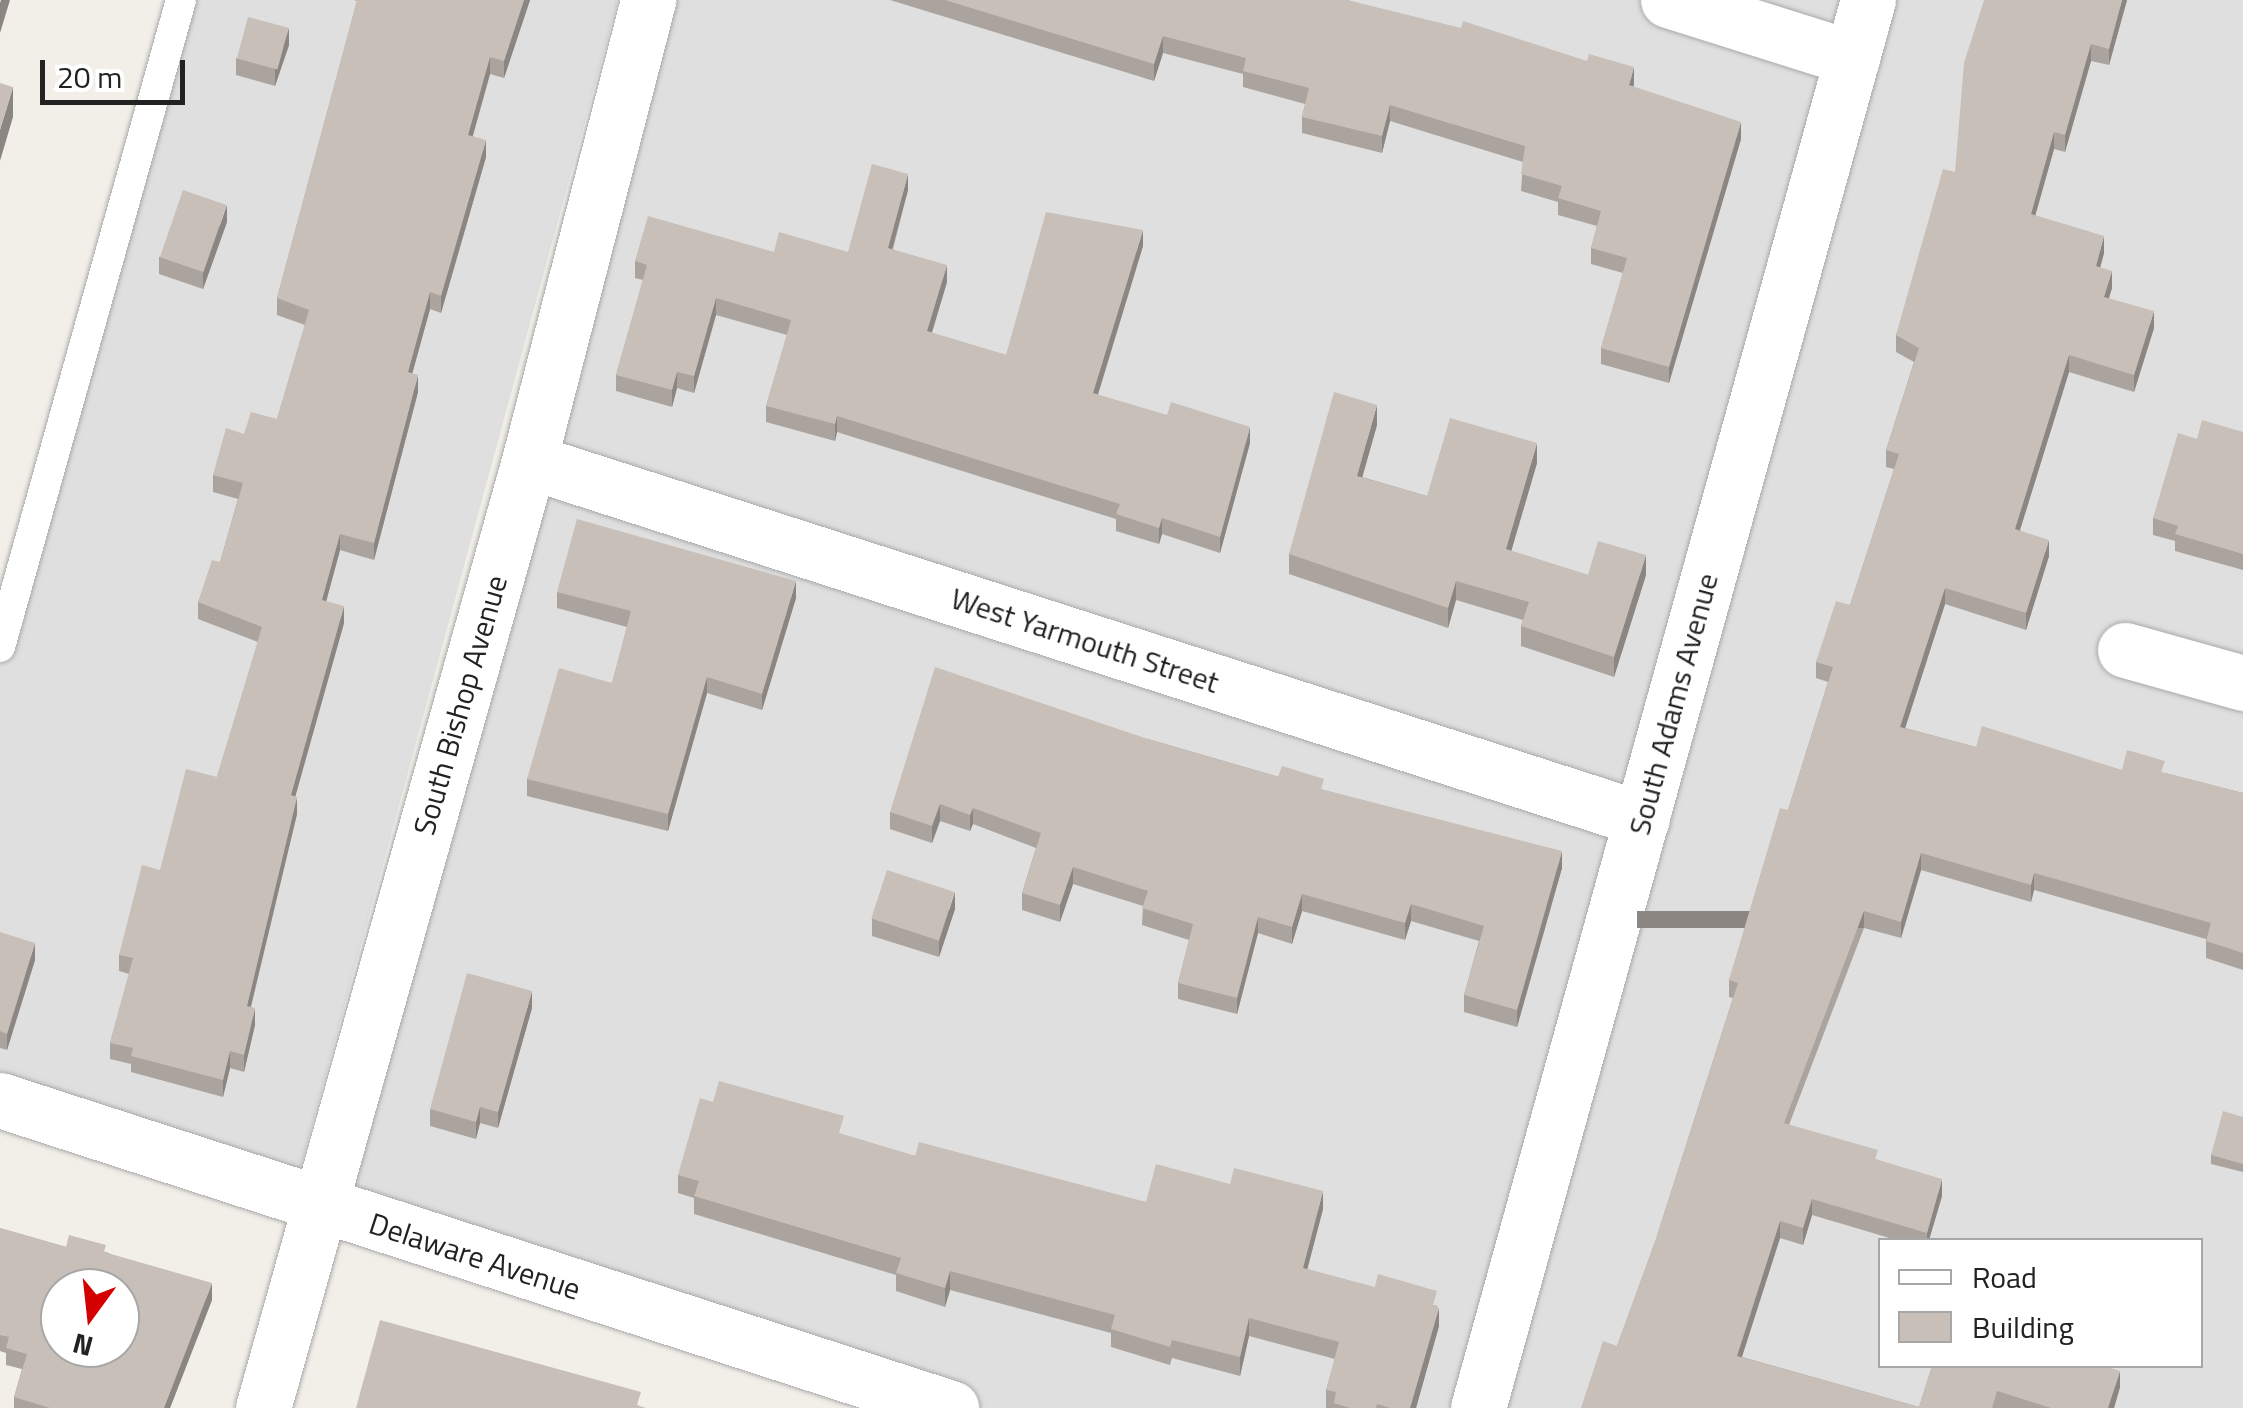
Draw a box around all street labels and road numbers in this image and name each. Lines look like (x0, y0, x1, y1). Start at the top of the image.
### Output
street label: South Adams Avenue (1621, 569, 1725, 839)
street label: South Bishop Avenue (406, 571, 514, 839)
street label: West Yarmouth Street (947, 580, 1223, 700)
street label: Delaware Avenue (365, 1205, 585, 1307)

